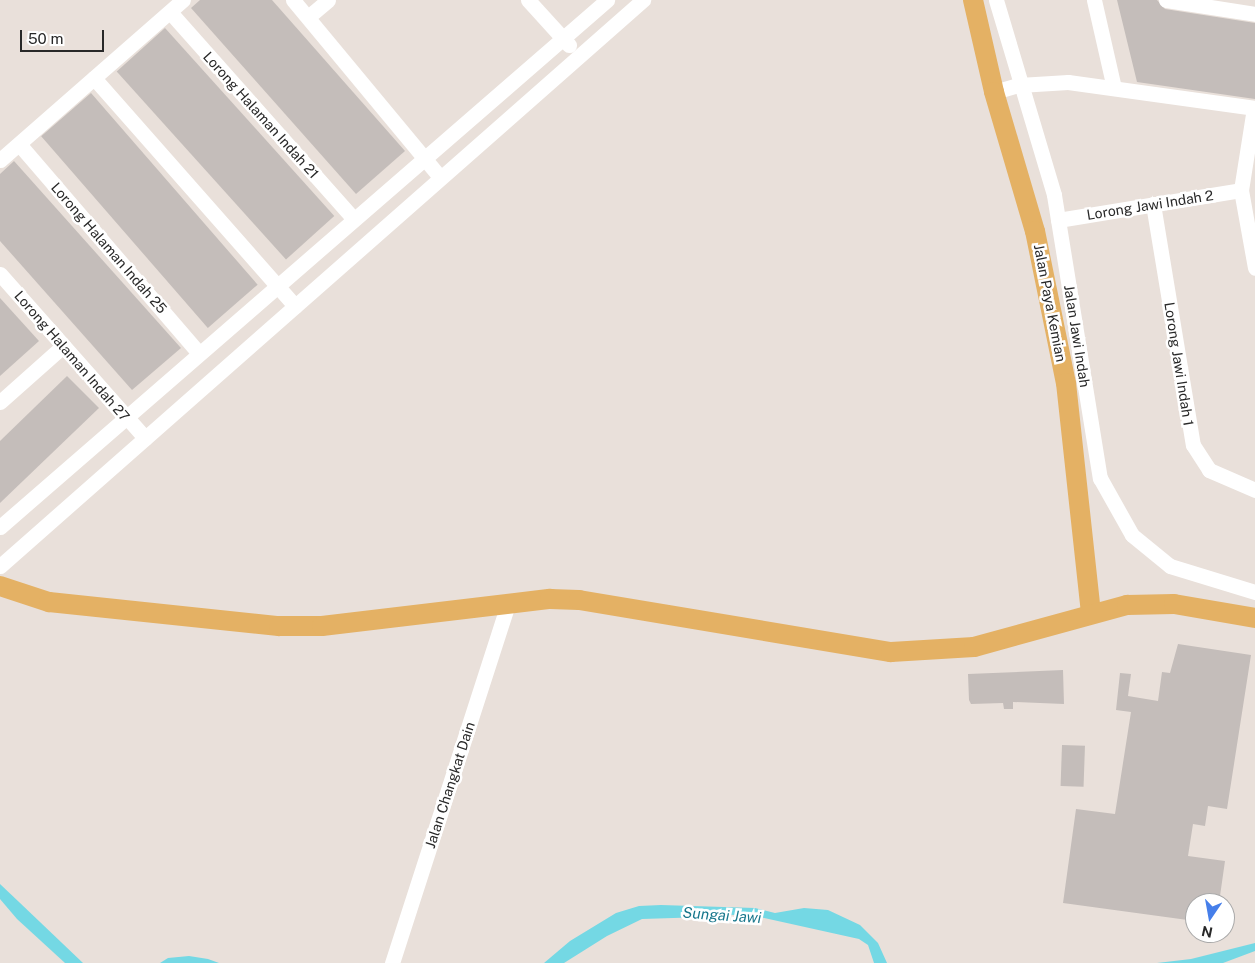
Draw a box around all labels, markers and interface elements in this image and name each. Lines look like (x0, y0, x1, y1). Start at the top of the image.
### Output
scale bar (22, 20, 106, 52)
text: 50 m (28, 30, 63, 47)
street label: Lorong Halaman Indah 21 (200, 48, 322, 182)
street label: Lorong Halaman Indah 25 (48, 179, 170, 317)
street label: Lorong Jawi Indah 2 (1086, 187, 1214, 223)
street label: Jalan Paya Kemian (1030, 243, 1070, 363)
street label: Jalan Jawi Indah (1061, 284, 1093, 388)
street label: Lorong Halaman Indah 27 (11, 287, 133, 425)
street label: Lorong Jawi Indah 1 (1161, 301, 1197, 427)
street label: Jalan Changkat Dain (422, 720, 478, 850)
north arrow (1185, 893, 1235, 943)
water label: Sungai Jawi (682, 903, 762, 927)
text: N (1200, 923, 1214, 941)

